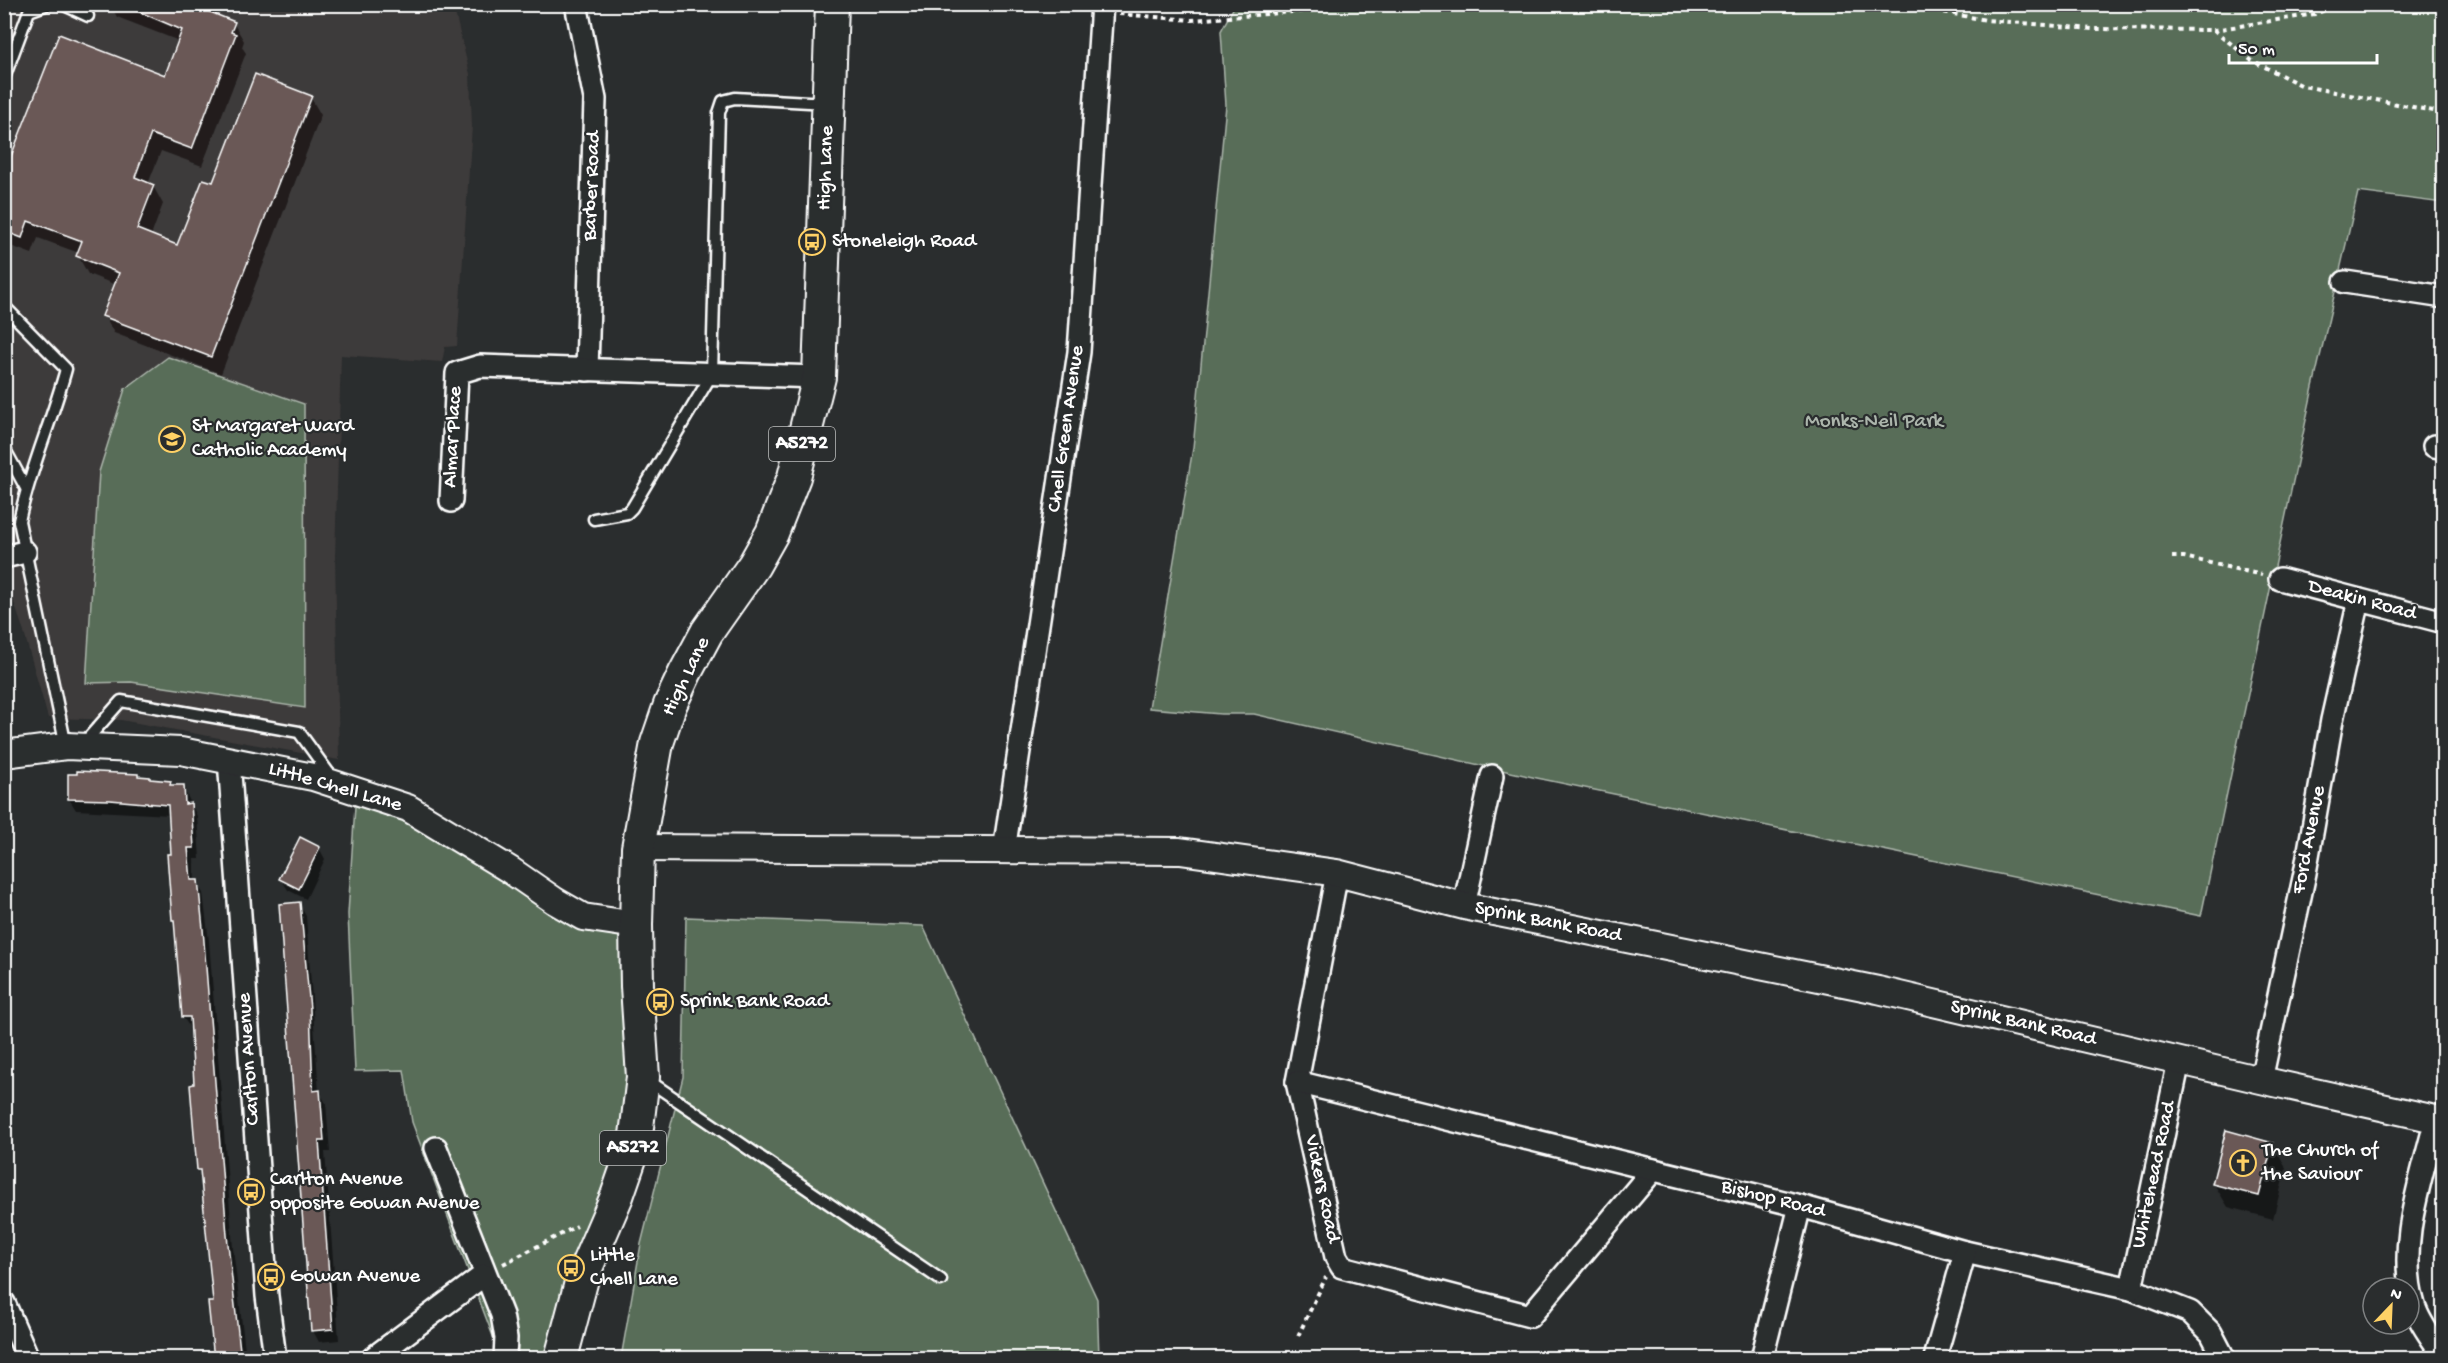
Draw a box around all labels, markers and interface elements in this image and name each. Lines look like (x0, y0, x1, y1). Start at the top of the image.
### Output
scale bar (2229, 27, 2378, 65)
text: 50 m (2238, 40, 2275, 61)
street label: High Lane (813, 124, 841, 211)
street label: Barber Road (579, 129, 607, 242)
bus stop icon: Stoneleigh Road (797, 227, 827, 257)
place label: Stoneleigh Road (832, 230, 978, 255)
street label: Chell Green Avenue (1043, 343, 1091, 514)
street label: Almar Place (439, 384, 469, 489)
park label: Monks-Neil Park (1805, 410, 1946, 435)
place label: St Margaret Ward Catholic Academy (192, 415, 355, 464)
school or university icon: St Margaret Ward Catholic Academy (157, 424, 187, 454)
road number: A5272 (769, 427, 835, 461)
street label: Deakin Road (2303, 574, 2420, 628)
street label: High Lane (657, 632, 717, 721)
street label: Little Chell Lane (265, 757, 406, 819)
street label: Ford Avenue (2287, 783, 2333, 897)
street label: Sprink Bank Road (1473, 897, 1625, 950)
bus stop icon: Sprink Bank Road (645, 987, 675, 1017)
place label: Sprink Bank Road (680, 990, 831, 1015)
street label: Carlton Avenue (233, 991, 267, 1126)
street label: Sprink Bank Road (1948, 995, 2100, 1053)
street label: Whitehead Road (2127, 1097, 2183, 1251)
road number: A5272 (600, 1131, 666, 1165)
street label: Vickers Road (1297, 1132, 1345, 1247)
place label: The Church of the Saviour (2260, 1139, 2379, 1188)
church icon: The Church of the Saviour (2228, 1148, 2258, 1178)
place label: Carlton Avenue opposite Gowan Avenue (270, 1168, 480, 1217)
street label: Bishop Road (1717, 1175, 1829, 1225)
bus stop icon: Carlton Avenue opposite Gowan Avenue (236, 1177, 266, 1207)
place label: Little Chell Lane (590, 1244, 679, 1293)
bus stop icon: Little Chell Lane (556, 1253, 586, 1283)
bus stop icon: Gowan Avenue (256, 1262, 286, 1292)
place label: Gowan Avenue (290, 1265, 421, 1290)
north arrow (2361, 1276, 2421, 1336)
text: N (2387, 1285, 2405, 1306)

